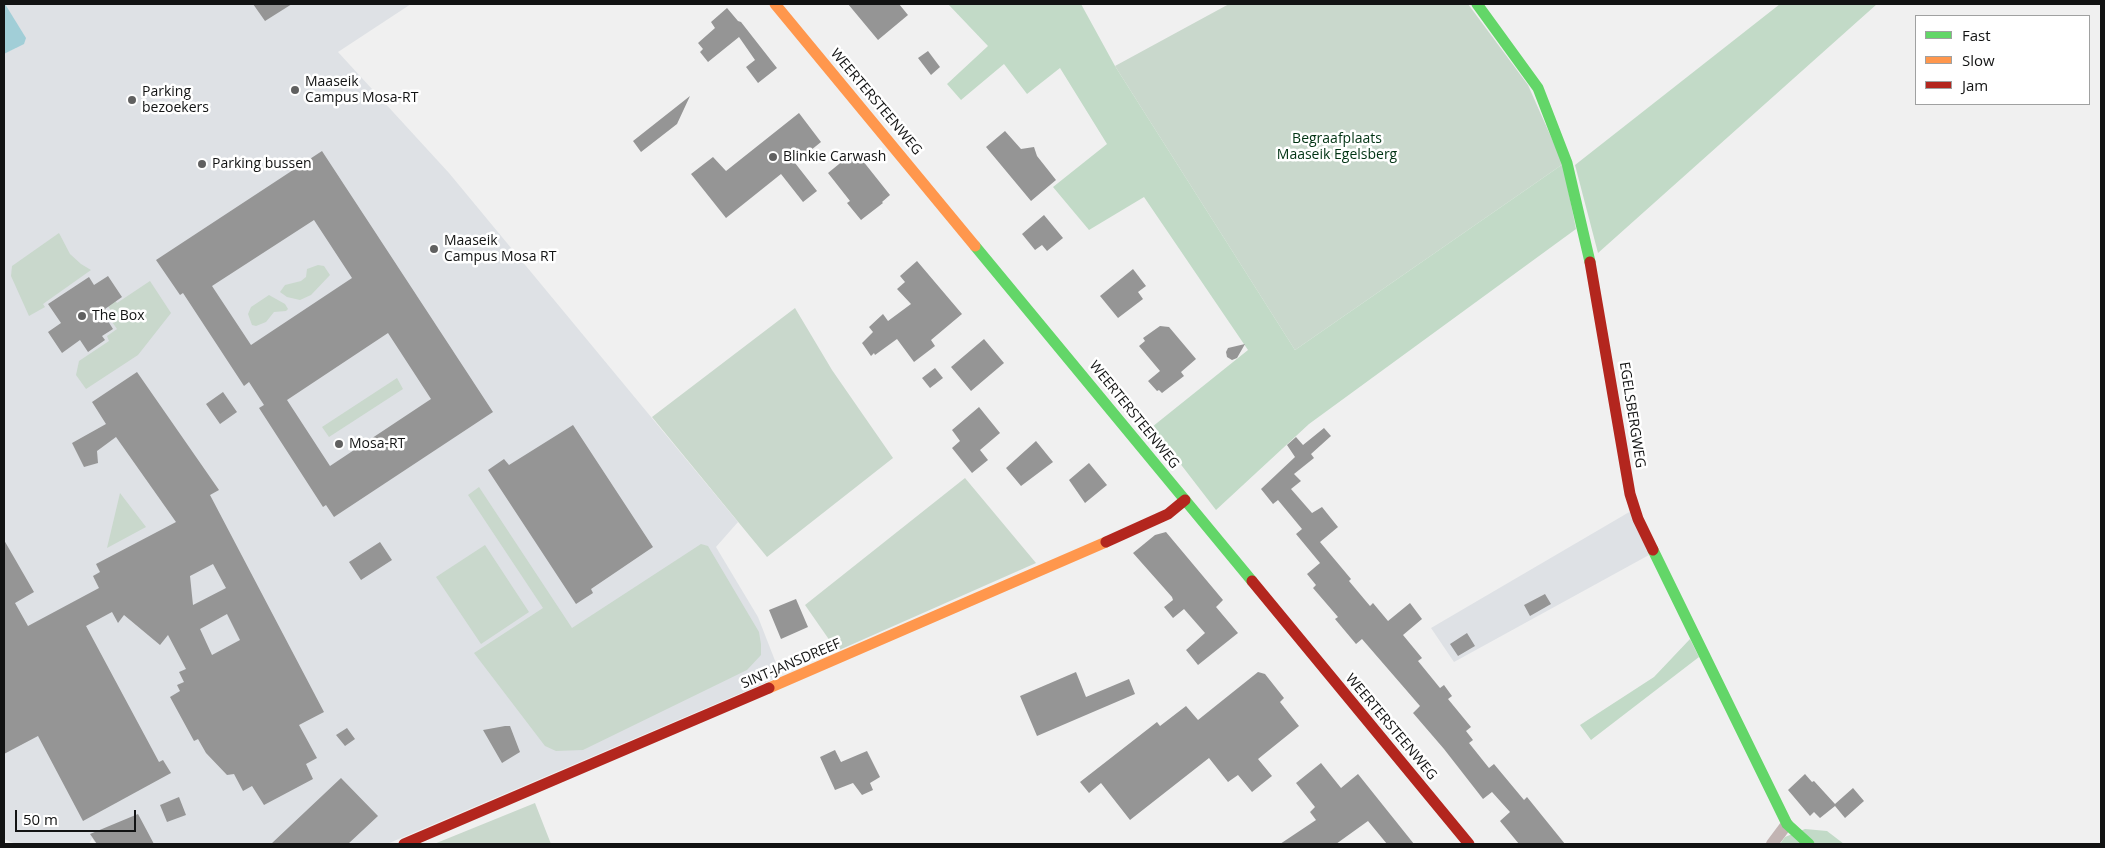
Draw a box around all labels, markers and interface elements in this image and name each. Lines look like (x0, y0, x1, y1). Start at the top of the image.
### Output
legend (1915, 15, 2090, 105)
text: Fast (1962, 25, 1991, 45)
street label: WEERTERSTEENWEG (827, 45, 925, 159)
text: Slow (1962, 50, 1995, 70)
place label: Maaseik Campus Mosa-RT (305, 74, 418, 106)
text: Jam (1962, 75, 1988, 95)
place label: Parking bezoekers (142, 84, 209, 116)
marker: Maaseik Campus Mosa-RT (289, 84, 301, 96)
marker: Parking bezoekers (126, 94, 138, 106)
park label: Begraafplaats Maaseik Egelsberg (1277, 131, 1397, 164)
place label: Blinkie Carwash (783, 149, 886, 165)
marker: Blinkie Carwash (767, 151, 779, 163)
place label: Parking bussen (212, 156, 312, 172)
marker: Parking bussen (196, 158, 208, 170)
place label: Maaseik Campus Mosa RT (444, 233, 556, 266)
marker: Maaseik Campus Mosa RT (428, 243, 440, 255)
place label: The Box (92, 308, 145, 324)
marker: The Box (76, 310, 88, 322)
street label: WEERTERSTEENWEG (1085, 358, 1183, 472)
street label: EGELSBERGWEG (1615, 361, 1649, 469)
place label: Mosa-RT (349, 436, 405, 452)
marker: Mosa-RT (333, 438, 345, 450)
street label: SINT-JANSDREEF (739, 635, 843, 693)
street label: WEERTERSTEENWEG (1342, 670, 1440, 784)
scale bar (18, 800, 139, 832)
text: 50 m (23, 809, 58, 829)

